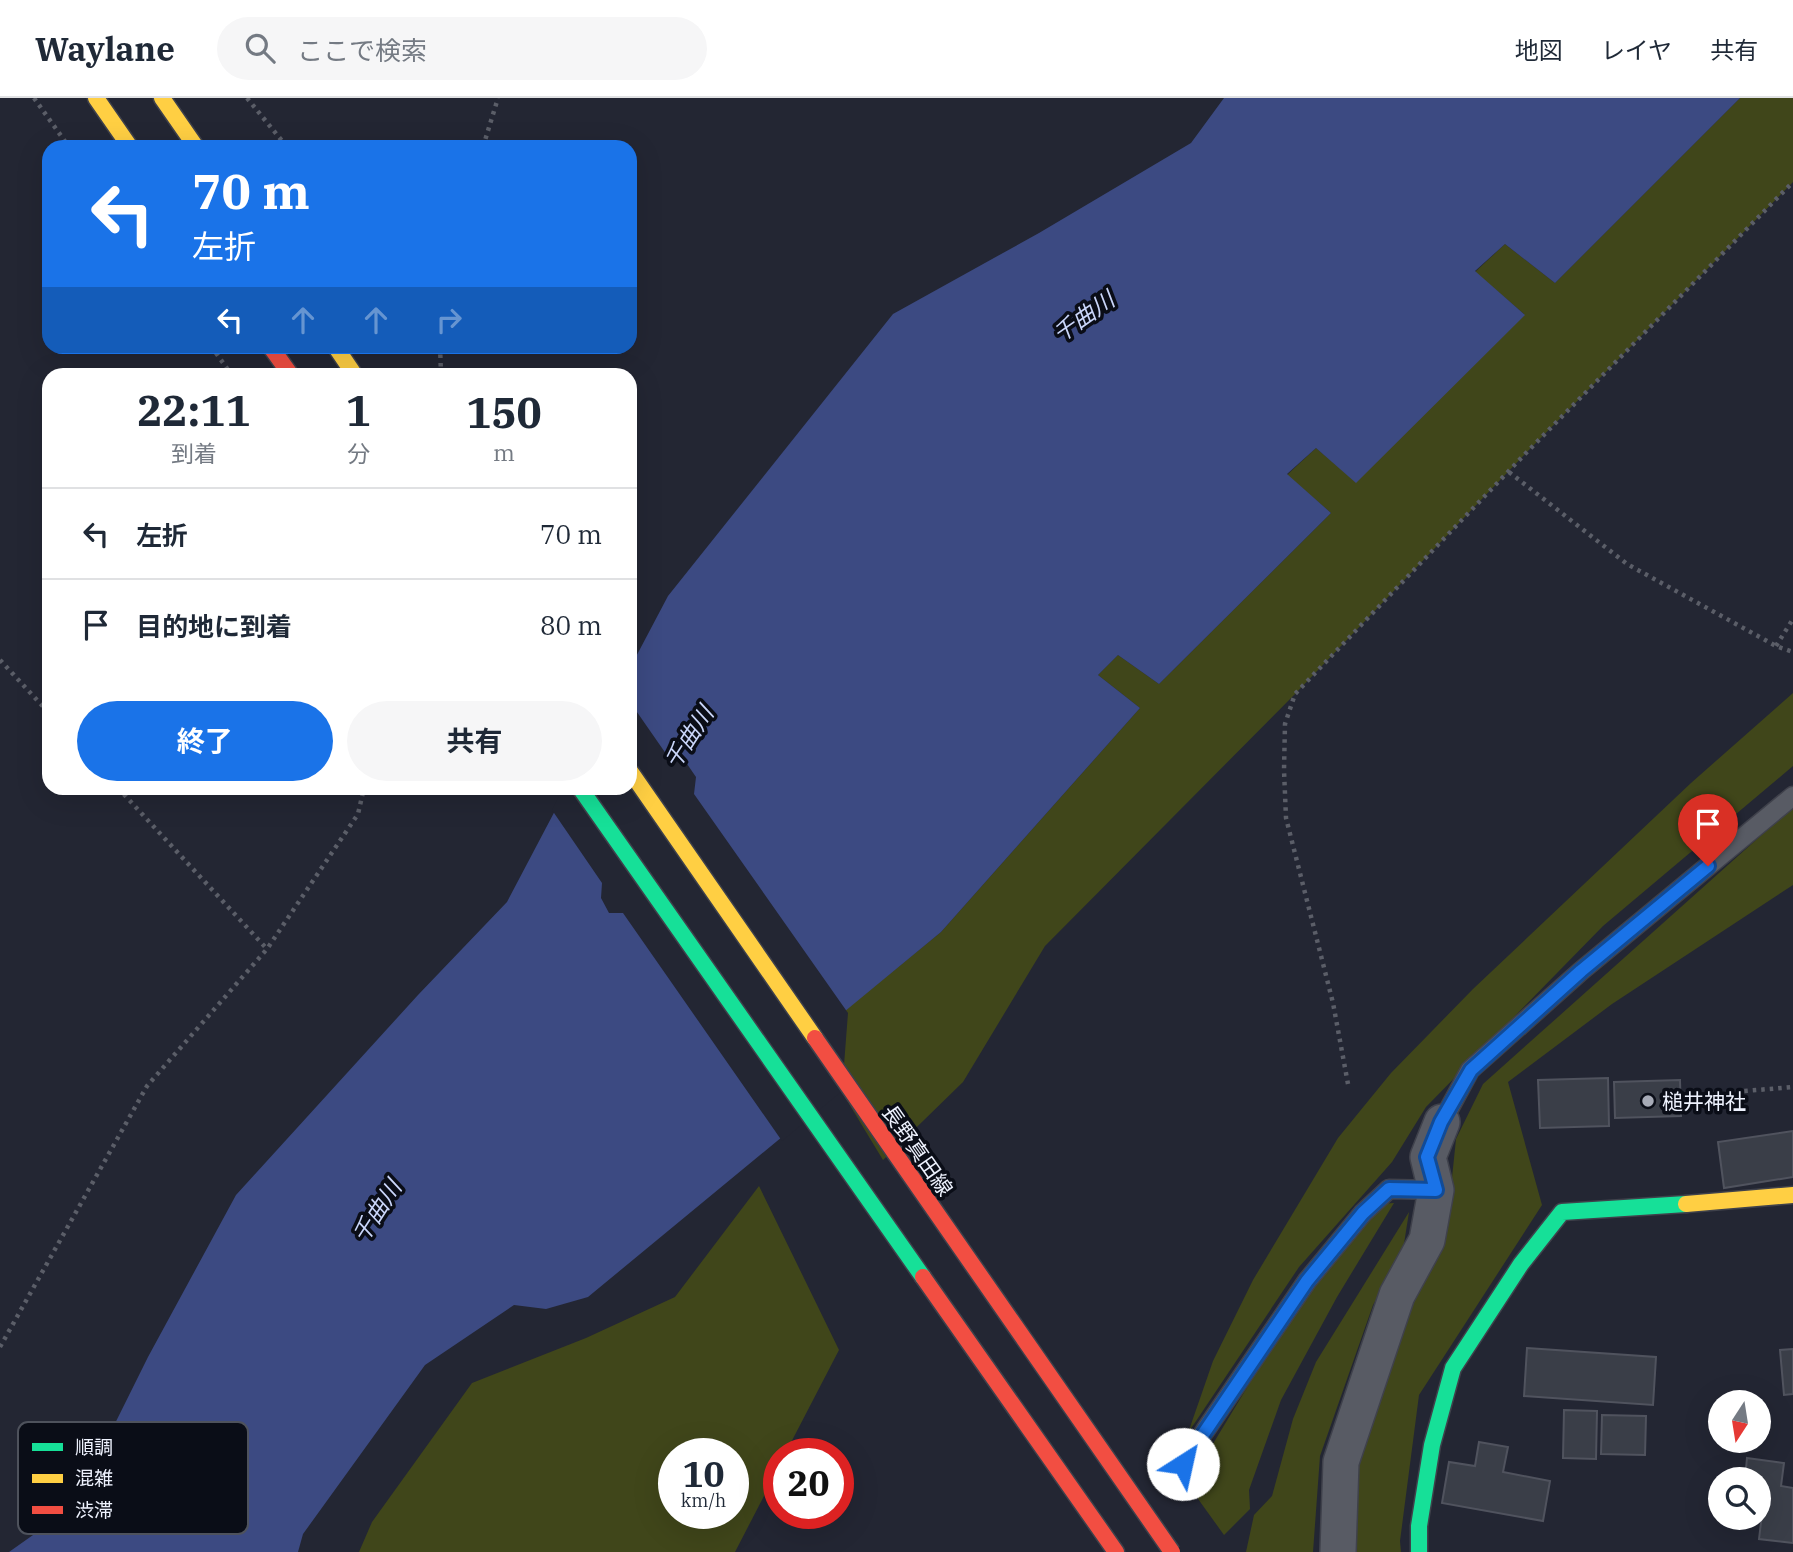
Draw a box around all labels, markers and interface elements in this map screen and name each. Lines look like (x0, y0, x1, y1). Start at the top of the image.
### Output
search box (217, 17, 707, 80)
text: Waylane (35, 27, 175, 70)
icon: search (241, 29, 279, 67)
text: ここで検索 (297, 33, 427, 67)
text: 地図 (1515, 34, 1563, 66)
text: レイヤ (1601, 34, 1672, 66)
text: 共有 (1710, 34, 1758, 66)
text: 70 m (192, 159, 310, 222)
icon: left (77, 168, 168, 259)
text: 左折 (192, 225, 256, 267)
water label: 千曲川 (1046, 282, 1122, 348)
icon: left (211, 301, 249, 339)
icon: ahead (284, 301, 322, 339)
icon: ahead (357, 301, 395, 339)
icon: right (430, 301, 468, 339)
text: 22:11 (137, 383, 251, 438)
text: 1 (346, 383, 371, 438)
text: 150 (466, 385, 542, 440)
text: m (493, 437, 515, 467)
text: 到着 (171, 438, 217, 468)
text: 分 (347, 438, 370, 468)
icon: left (77, 515, 115, 553)
text: 70 m (540, 517, 602, 551)
text: 左折 (136, 518, 188, 552)
icon: arrive (77, 606, 115, 644)
text: 80 m (540, 608, 602, 642)
text: 目的地に到着 (136, 609, 292, 643)
water label: 千曲川 (657, 697, 721, 774)
button: 終了 (77, 701, 333, 781)
button: 共有 (347, 701, 602, 781)
pin (1678, 794, 1738, 866)
icon: arrive (1689, 805, 1727, 843)
place label: 槌井神社 (1662, 1087, 1746, 1115)
marker: 槌井神社 (1640, 1093, 1656, 1109)
street label: 長野真田線 (876, 1099, 960, 1201)
water label: 千曲川 (345, 1171, 409, 1248)
north arrow (1708, 1390, 1771, 1452)
map controls (1708, 1390, 1771, 1530)
legend (18, 1422, 248, 1534)
position arrow (1146, 1427, 1220, 1501)
text: 順調 (75, 1435, 113, 1459)
speed limit sign: 20 (763, 1438, 854, 1529)
text: 10 (682, 1451, 725, 1497)
text: 混雑 (75, 1466, 113, 1490)
button: search (1708, 1467, 1771, 1530)
text: km/h (681, 1489, 726, 1512)
text: 渋滞 (75, 1498, 113, 1522)

